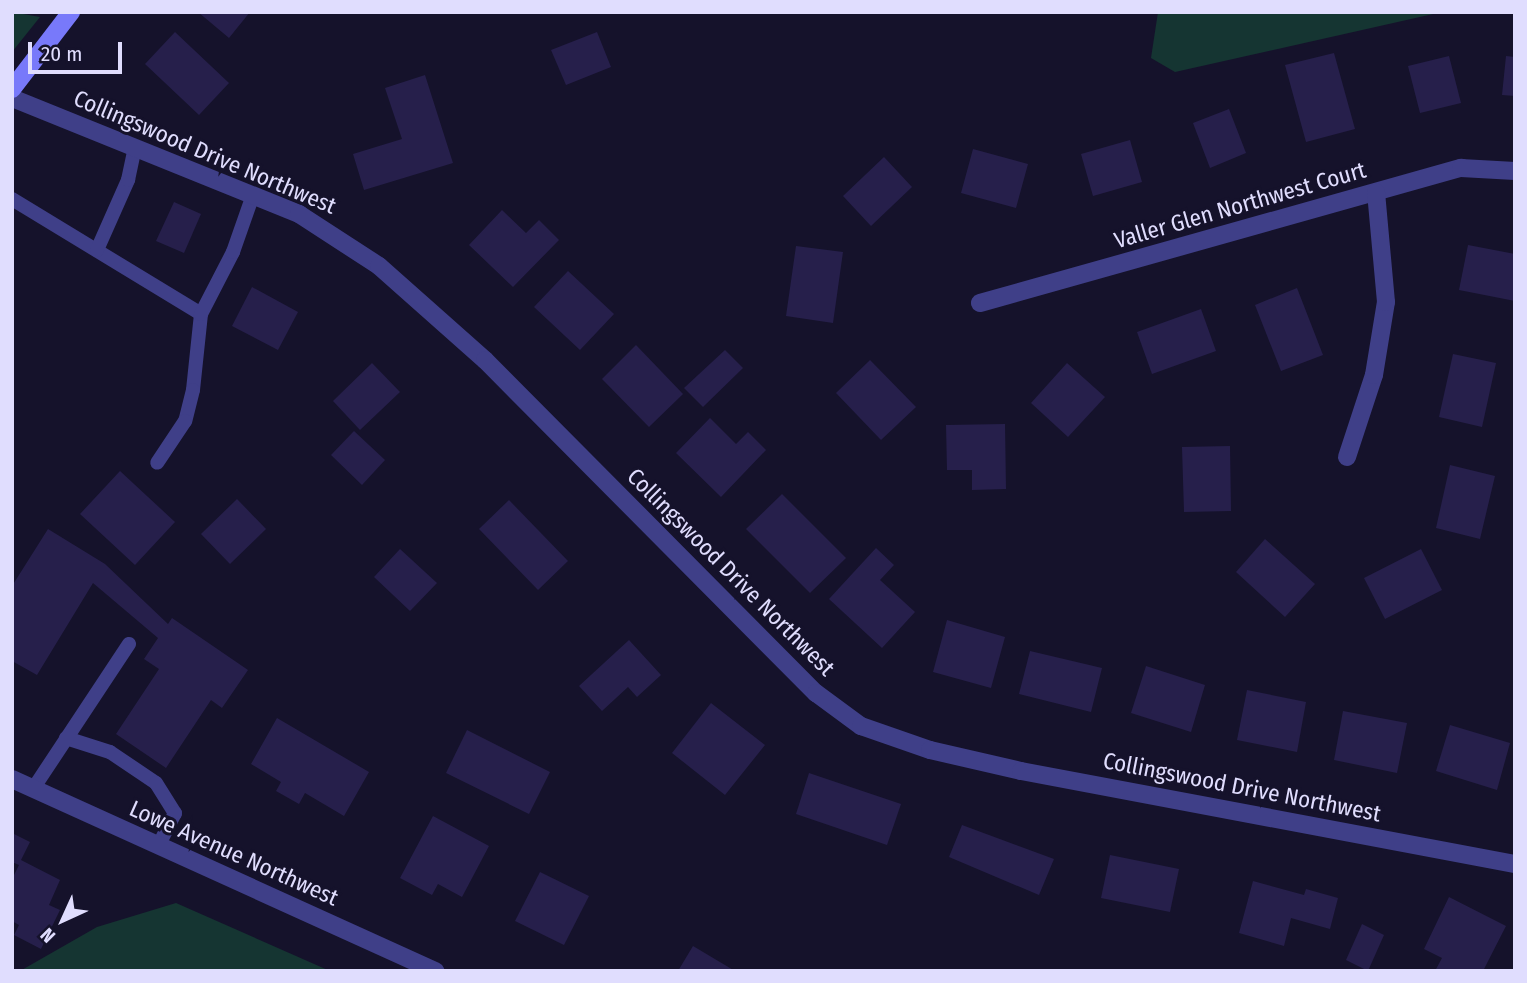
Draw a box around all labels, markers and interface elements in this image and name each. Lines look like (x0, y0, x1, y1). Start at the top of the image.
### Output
scale bar (32, 28, 126, 72)
text: 20 m (41, 41, 82, 67)
street label: Collingswood Drive Northwest (70, 84, 340, 220)
street label: Valler Glen Northwest Court (1111, 156, 1369, 254)
street label: Collingswood Drive Northwest (621, 462, 841, 682)
street label: Collingswood Drive Northwest (1101, 747, 1383, 827)
street label: Lowe Avenue Northwest (125, 795, 343, 911)
north arrow (28, 885, 98, 955)
text: N (36, 923, 60, 947)

